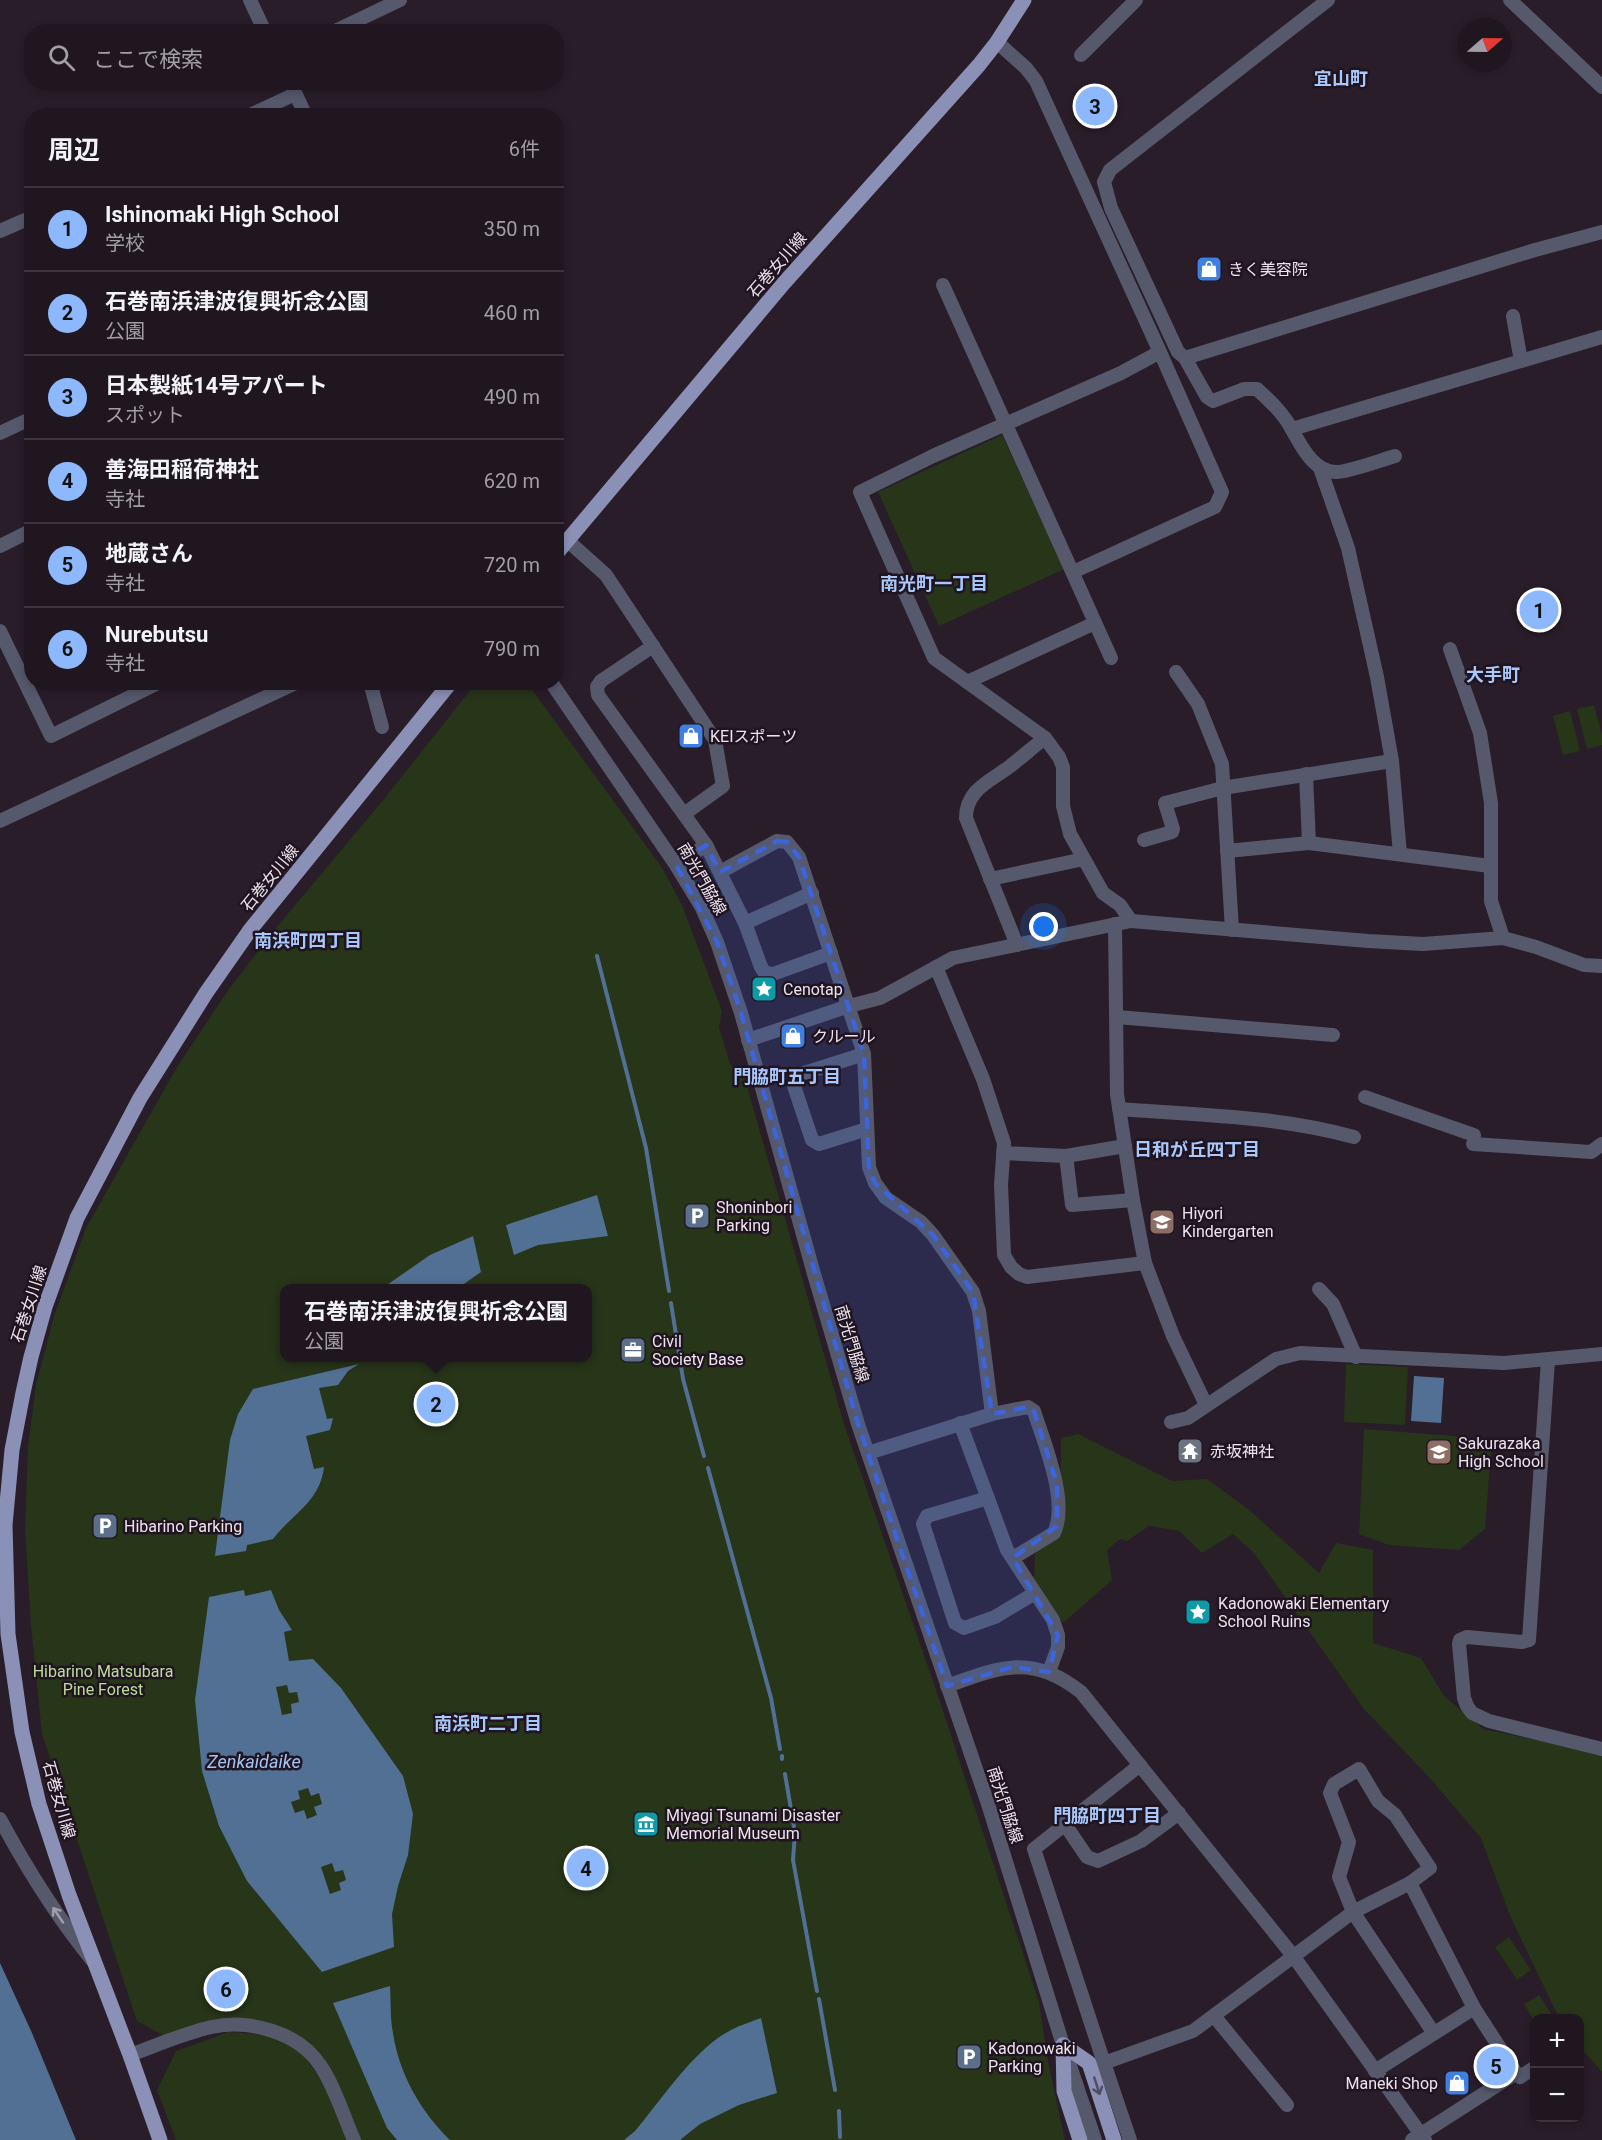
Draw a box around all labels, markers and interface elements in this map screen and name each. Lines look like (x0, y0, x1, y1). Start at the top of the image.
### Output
north arrow (1458, 18, 1512, 72)
search box (24, 24, 564, 90)
icon: search (45, 41, 78, 74)
text: ここで検索 (93, 47, 203, 72)
district label: 宜山町 (1314, 68, 1368, 89)
pin: 3 (1076, 84, 1114, 128)
text: 周辺 (48, 135, 100, 165)
text: 6件 (509, 137, 540, 161)
text: Ishinomaki High School (105, 202, 339, 227)
text: 1 (62, 217, 73, 241)
text: 350 m (484, 217, 540, 241)
street label: 石巻女川線 (744, 229, 810, 301)
text: 学校 (105, 231, 145, 255)
shop icon: きく美容院 (1194, 254, 1224, 284)
place label: きく美容院 (1228, 260, 1308, 279)
text: 石巻南浜津波復興祈念公園 (105, 289, 369, 314)
text: 2 (62, 301, 73, 325)
text: 460 m (484, 301, 540, 325)
text: 公園 (105, 319, 145, 343)
text: 日本製紙14号アパート (105, 373, 328, 398)
text: 3 (62, 385, 73, 409)
text: 490 m (484, 385, 540, 409)
text: スポット (105, 403, 185, 427)
text: 善海田稲荷神社 (105, 457, 259, 482)
text: 4 (62, 469, 73, 493)
text: 620 m (484, 469, 540, 493)
text: 寺社 (105, 487, 145, 511)
text: 地蔵さん (105, 541, 193, 566)
text: 5 (62, 553, 73, 577)
text: 720 m (484, 553, 540, 577)
text: 寺社 (105, 571, 145, 595)
district label: 南光町一丁目 (880, 573, 988, 594)
pin: 1 (1520, 588, 1558, 632)
text: Nurebutsu (105, 622, 208, 647)
text: 6 (62, 637, 73, 661)
text: 790 m (484, 637, 540, 661)
text: 寺社 (105, 651, 145, 675)
district label: 大手町 (1466, 664, 1520, 685)
shop icon: KEIスポーツ (676, 721, 706, 751)
place label: KEIスポーツ (710, 727, 797, 746)
street label: 南光門脇線 (674, 840, 730, 918)
street label: 石巻女川線 (237, 841, 303, 915)
your location (1029, 912, 1058, 941)
district label: 南浜町四丁目 (254, 930, 362, 951)
place icon: Cenotap (749, 974, 779, 1004)
place label: Cenotap (783, 980, 843, 999)
shop icon: クルール (778, 1021, 808, 1051)
place label: クルール (812, 1027, 876, 1046)
district label: 門脇町五丁目 (733, 1066, 841, 1087)
district label: 日和が丘四丁目 (1134, 1139, 1260, 1160)
place label: Shoninbori Parking (716, 1198, 792, 1235)
parking icon: Shoninbori Parking (682, 1201, 712, 1231)
place label: Hiyori Kindergarten (1182, 1204, 1274, 1241)
school or university icon: Hiyori Kindergarten (1147, 1207, 1177, 1237)
street label: 石巻女川線 (8, 1263, 50, 1345)
popup (280, 1284, 592, 1362)
text: 石巻南浜津波復興祈念公園 (304, 1299, 568, 1324)
street label: 南光門脇線 (831, 1303, 873, 1385)
text: 公園 (304, 1329, 344, 1353)
place label: Civil Society Base (652, 1332, 744, 1369)
office icon: Civil Society Base (618, 1335, 648, 1365)
pin: 2 (416, 1382, 456, 1426)
place label: Sakurazaka High School (1458, 1434, 1544, 1471)
temple icon: 赤坂神社 (1175, 1436, 1205, 1466)
school or university icon: Sakurazaka High School (1424, 1437, 1454, 1467)
place label: 赤坂神社 (1210, 1442, 1274, 1461)
parking icon: Hibarino Parking (90, 1511, 120, 1541)
place label: Hibarino Parking (124, 1517, 242, 1536)
place label: Kadonowaki Elementary School Ruins (1218, 1594, 1390, 1631)
place icon: Kadonowaki Elementary School Ruins (1183, 1597, 1213, 1627)
park label: Hibarino Matsubara Pine Forest (33, 1662, 173, 1699)
district label: 南浜町二丁目 (434, 1713, 542, 1734)
water label: Zenkaidaike (206, 1751, 301, 1772)
street label: 石巻女川線 (39, 1759, 79, 1841)
street label: 南光門脇線 (984, 1764, 1026, 1846)
district label: 門脇町四丁目 (1053, 1805, 1161, 1826)
place label: Miyagi Tsunami Disaster Memorial Museum (666, 1806, 841, 1843)
museum icon: Miyagi Tsunami Disaster Memorial Museum (631, 1809, 661, 1839)
pin: 4 (566, 1846, 606, 1890)
one-way arrow (52, 1908, 64, 1924)
pin: 6 (206, 1966, 246, 2012)
map controls (1530, 2014, 1584, 2122)
button: + (1530, 2014, 1584, 2068)
place label: Kadonowaki Parking (988, 2039, 1076, 2076)
parking icon: Kadonowaki Parking (954, 2042, 984, 2072)
pin: 5 (1476, 2044, 1516, 2088)
shop icon: Maneki Shop (1442, 2068, 1472, 2098)
button: − (1530, 2068, 1584, 2122)
place label: Maneki Shop (1346, 2074, 1438, 2093)
one-way arrow (1092, 2076, 1103, 2095)

